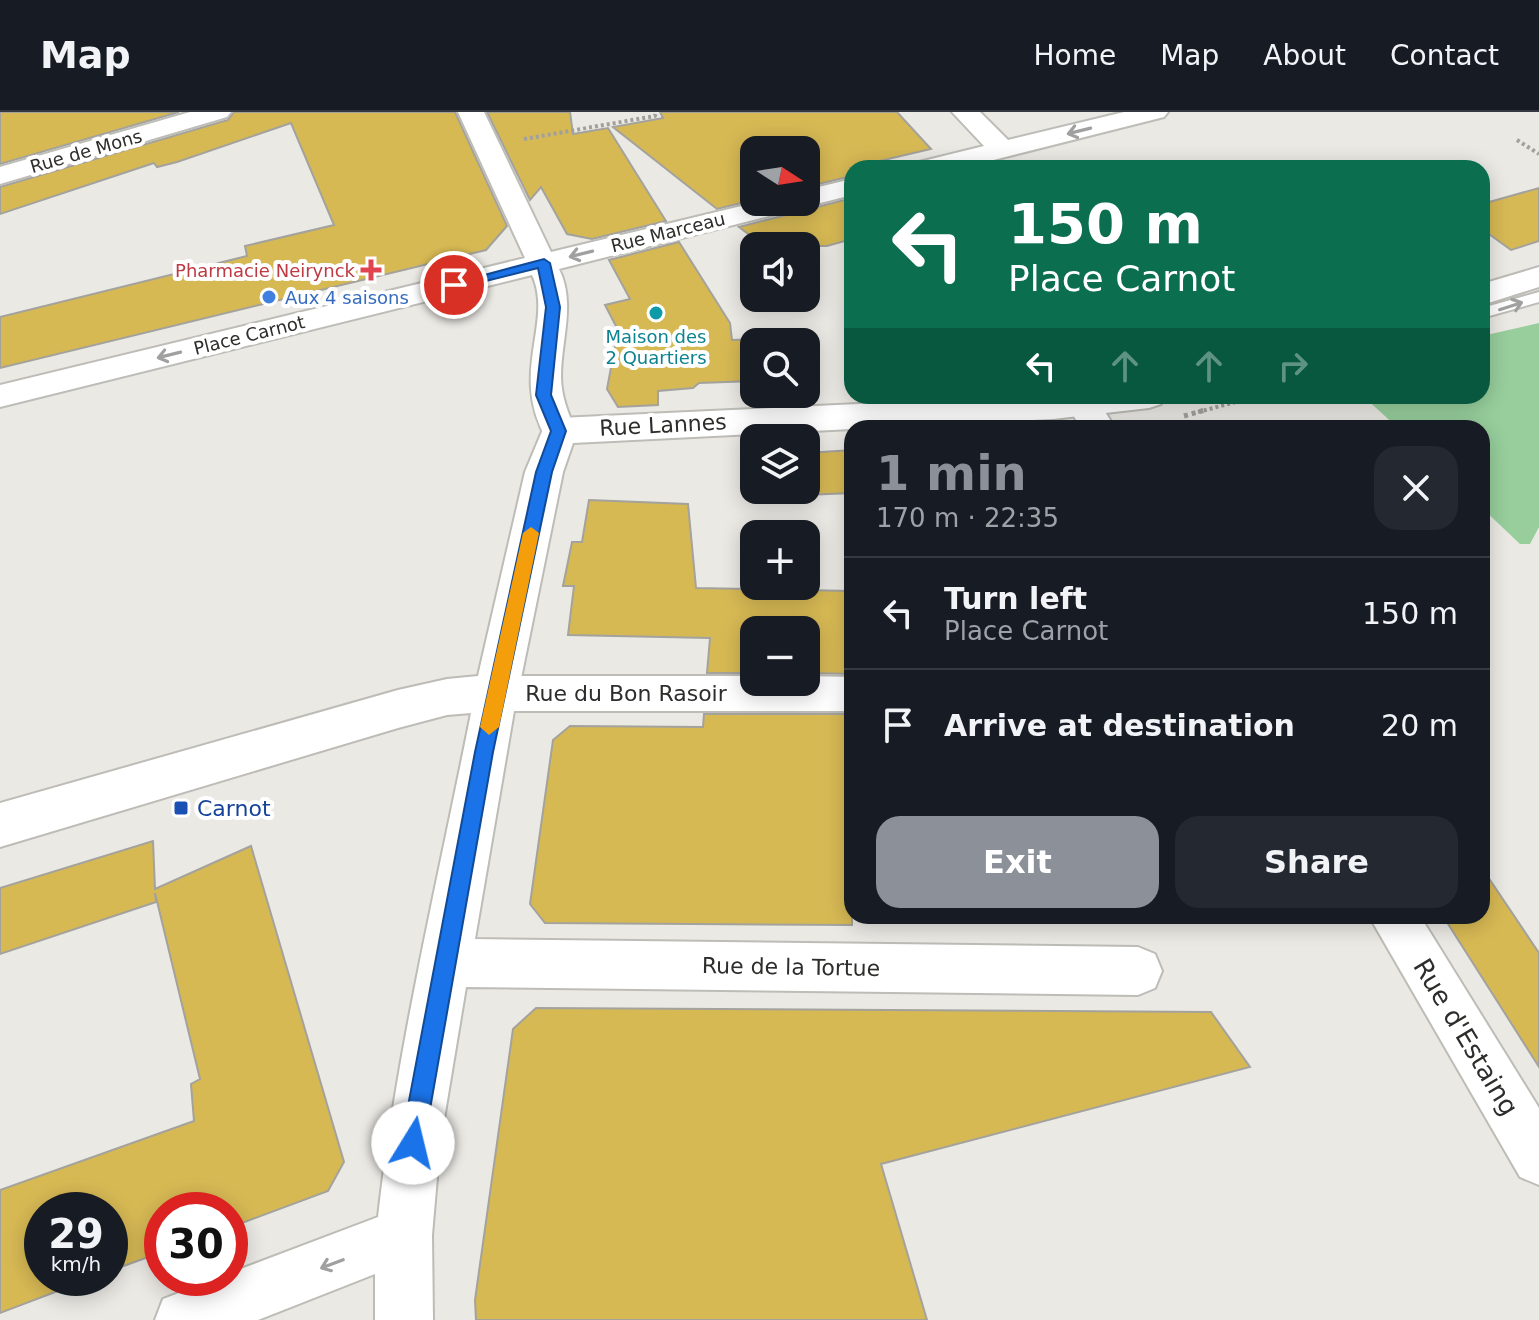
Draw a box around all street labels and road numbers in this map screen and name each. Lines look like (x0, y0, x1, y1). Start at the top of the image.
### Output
street label: Rue de Mons (28, 125, 144, 177)
street label: Rue Marceau (609, 208, 727, 256)
street label: Place Carnot (191, 311, 307, 359)
street label: Rue Lannes (599, 409, 727, 441)
street label: Rue du Bon Rasoir (525, 681, 728, 706)
street label: Rue de la Tortue (702, 953, 880, 981)
street label: Rue d'Estaing (1407, 953, 1525, 1121)

